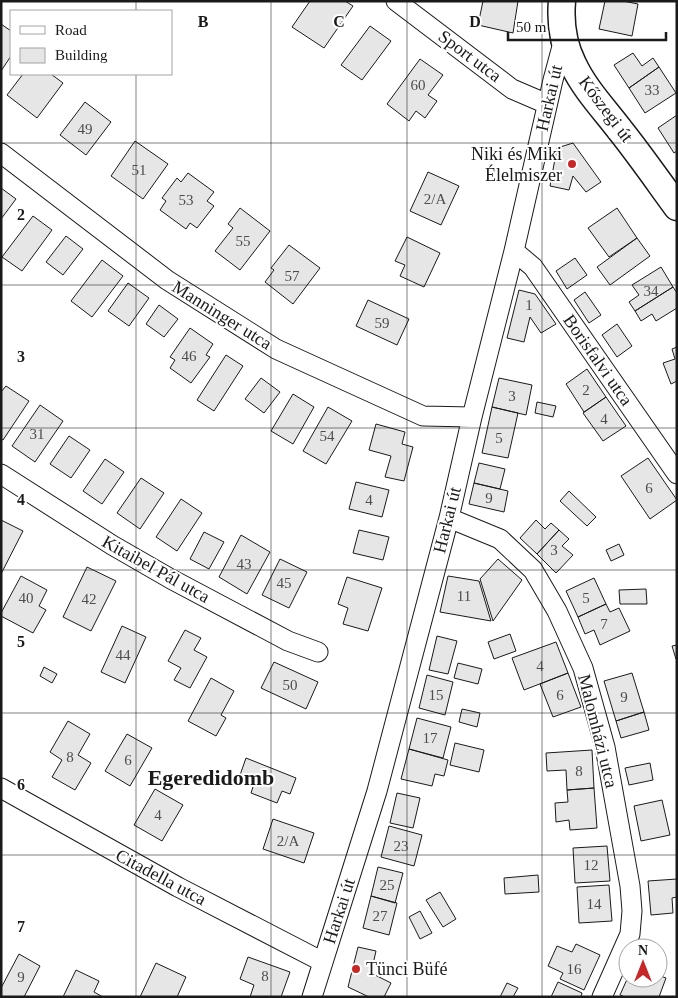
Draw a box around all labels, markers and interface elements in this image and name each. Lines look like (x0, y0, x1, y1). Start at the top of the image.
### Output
legend (10, 10, 172, 75)
scale bar (508, 10, 666, 42)
text: B (198, 13, 209, 30)
text: C (333, 13, 345, 30)
text: D (469, 13, 481, 30)
text: 50 m (516, 19, 547, 35)
text: Road (55, 22, 87, 38)
street label: Sport utca (435, 26, 505, 86)
text: Building (55, 47, 108, 63)
street label: Harkai út (532, 63, 566, 133)
street label: Kőszegi út (575, 72, 637, 146)
house number: 60 (411, 77, 426, 93)
house number: 33 (645, 82, 660, 98)
house number: 49 (78, 121, 93, 137)
place label: Niki és Miki Élelmiszer (471, 144, 562, 185)
marker: Niki és Miki Élelmiszer (566, 158, 578, 170)
house number: 51 (132, 162, 147, 178)
house number: 2/A (424, 191, 446, 207)
house number: 53 (179, 192, 194, 208)
text: 2 (17, 206, 25, 223)
house number: 55 (236, 233, 251, 249)
house number: 57 (285, 268, 300, 284)
street label: Manninger utca (169, 276, 275, 354)
house number: 34 (644, 283, 659, 299)
house number: 1 (525, 297, 533, 313)
street label: Borisfalvi utca (559, 311, 637, 409)
house number: 59 (375, 315, 390, 331)
text: 3 (17, 348, 25, 365)
house number: 46 (182, 348, 197, 364)
house number: 2 (582, 382, 590, 398)
house number: 3 (508, 388, 516, 404)
house number: 4 (600, 411, 608, 427)
house number: 31 (30, 426, 45, 442)
house number: 54 (320, 428, 335, 444)
house number: 5 (495, 430, 503, 446)
house number: 6 (645, 480, 653, 496)
street label: Harkai út (429, 485, 465, 555)
house number: 9 (485, 490, 493, 506)
text: 4 (17, 491, 25, 508)
house number: 4 (365, 492, 373, 508)
street label: Kitaibel Pál utca (99, 531, 213, 607)
house number: 3 (550, 542, 558, 558)
house number: 43 (237, 556, 252, 572)
house number: 45 (277, 575, 292, 591)
house number: 11 (457, 588, 471, 604)
house number: 40 (19, 590, 34, 606)
house number: 5 (582, 590, 590, 606)
house number: 42 (82, 591, 97, 607)
house number: 7 (600, 616, 608, 632)
text: 5 (17, 633, 25, 650)
house number: 44 (116, 647, 131, 663)
house number: 4 (536, 658, 544, 674)
street label: Malomházi utca (574, 672, 622, 790)
house number: 50 (283, 677, 298, 693)
house number: 15 (429, 687, 444, 703)
house number: 6 (556, 687, 564, 703)
house number: 9 (620, 689, 628, 705)
house number: 17 (423, 730, 438, 746)
house number: 8 (66, 749, 74, 765)
house number: 6 (124, 752, 132, 768)
house number: 8 (575, 763, 583, 779)
district label: Egeredidomb (148, 765, 274, 790)
text: 6 (17, 776, 25, 793)
house number: 4 (154, 807, 162, 823)
house number: 2/A (277, 833, 299, 849)
house number: 23 (394, 838, 409, 854)
street label: Citadella utca (112, 845, 210, 909)
house number: 12 (584, 857, 599, 873)
street label: Harkai út (319, 876, 359, 946)
house number: 25 (380, 877, 395, 893)
house number: 14 (587, 896, 602, 912)
house number: 27 (373, 908, 388, 924)
text: 7 (17, 918, 25, 935)
north arrow (618, 938, 668, 988)
text: N (638, 943, 648, 958)
place label: Tünci Büfé (366, 959, 447, 979)
house number: 16 (567, 961, 582, 977)
marker: Tünci Büfé (350, 963, 362, 975)
house number: 8 (261, 968, 269, 984)
house number: 9 (17, 969, 25, 985)

